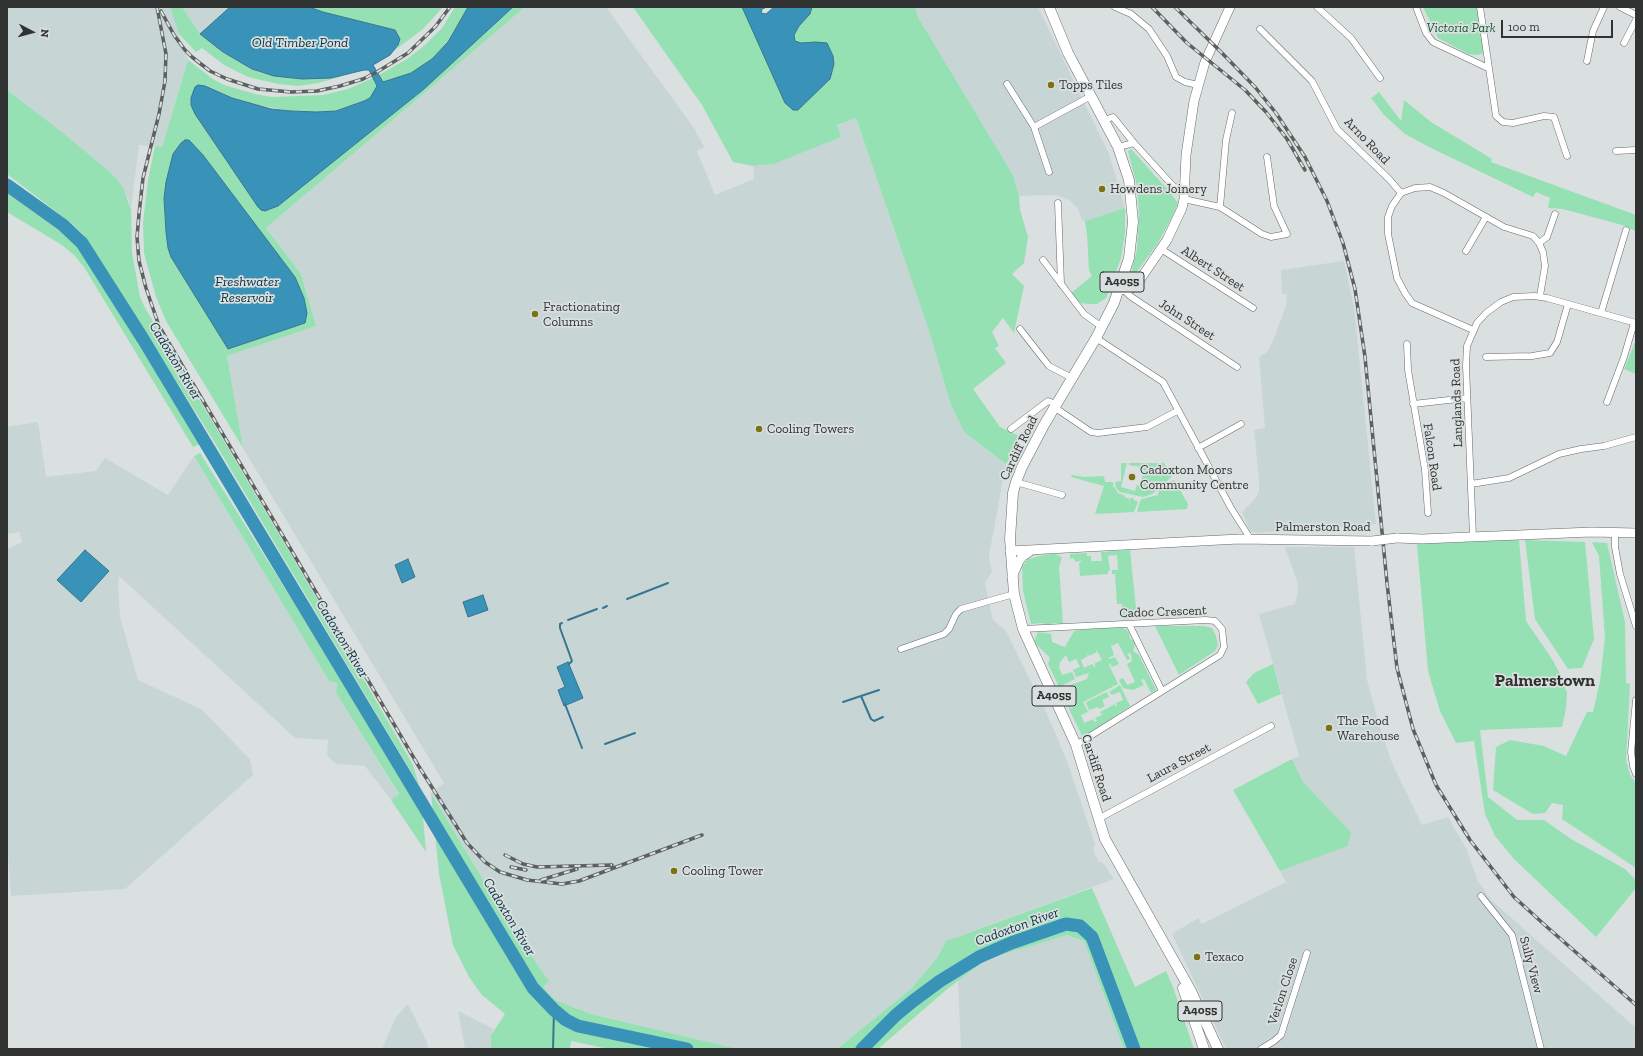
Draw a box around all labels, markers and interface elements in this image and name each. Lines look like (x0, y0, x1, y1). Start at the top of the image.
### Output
north arrow (12, 12, 52, 52)
scale bar (1503, 12, 1615, 38)
park label: Victoria Park (1427, 20, 1495, 36)
text: 100 m (1508, 20, 1540, 34)
text: N (38, 28, 51, 38)
water label: Old Timber Pond (252, 35, 348, 51)
place label: Topps Tiles (1059, 77, 1123, 93)
marker: Topps Tiles (1046, 80, 1056, 90)
street label: Arno Road (1341, 114, 1393, 168)
place label: Howdens Joinery (1110, 181, 1207, 197)
marker: Howdens Joinery (1097, 184, 1107, 194)
street label: Albert Street (1178, 243, 1248, 295)
road number: A4055 (1100, 272, 1144, 292)
water label: Freshwater Reservoir (215, 274, 279, 306)
street label: John Street (1156, 296, 1218, 344)
place label: Fractionating Columns (543, 299, 620, 330)
marker: Fractionating Columns (530, 309, 540, 319)
water label: Cadoxton River (145, 319, 205, 403)
street label: Langlands Road (1448, 358, 1466, 448)
street label: Cardiff Road (997, 413, 1041, 483)
place label: Cooling Towers (767, 421, 854, 437)
street label: Falcon Road (1420, 422, 1444, 492)
marker: Cooling Towers (754, 424, 764, 434)
place label: Cadoxton Moors Community Centre (1140, 462, 1249, 493)
marker: Cadoxton Moors Community Centre (1127, 472, 1137, 482)
street label: Palmerston Road (1275, 519, 1371, 535)
water label: Cadoxton River (312, 597, 372, 681)
street label: Cadoc Crescent (1119, 603, 1207, 621)
district label: Palmerstown (1495, 671, 1595, 691)
road number: A4055 (1032, 686, 1076, 706)
place label: The Food Warehouse (1337, 713, 1399, 744)
marker: The Food Warehouse (1324, 723, 1334, 733)
street label: Cardiff Road (1078, 732, 1114, 804)
street label: Laura Street (1145, 740, 1213, 786)
place label: Cooling Tower (682, 863, 764, 879)
marker: Cooling Tower (669, 866, 679, 876)
water label: Cadoxton River (479, 875, 539, 959)
water label: Cadoxton River (973, 904, 1061, 950)
street label: Sully View (1516, 935, 1546, 995)
place label: Texaco (1205, 949, 1244, 965)
marker: Texaco (1192, 952, 1202, 962)
street label: Verlon Close (1265, 955, 1301, 1027)
road number: A4055 (1178, 1001, 1222, 1021)

